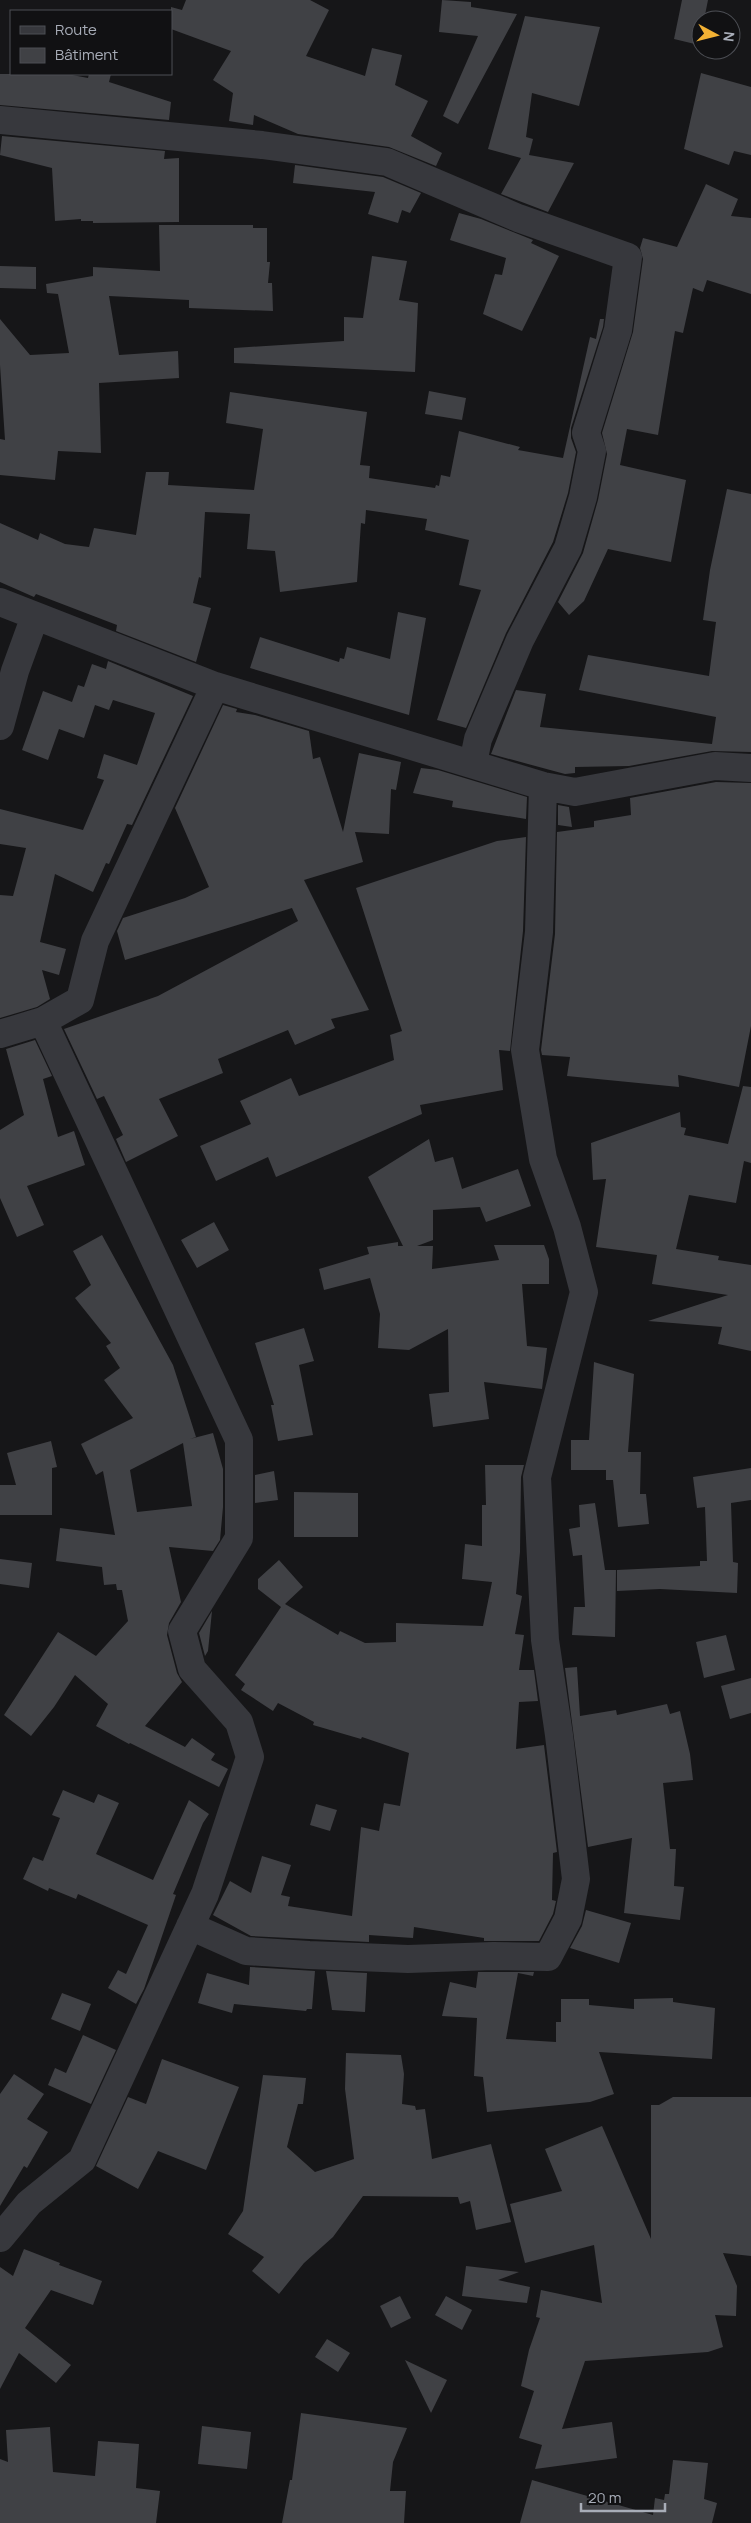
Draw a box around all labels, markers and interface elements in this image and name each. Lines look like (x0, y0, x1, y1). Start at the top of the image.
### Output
legend (10, 10, 172, 75)
north arrow (691, 10, 741, 60)
text: Route (55, 19, 97, 40)
text: N (719, 30, 739, 43)
text: Bâtiment (55, 44, 118, 65)
scale bar (581, 2480, 665, 2512)
text: 20 m (588, 2487, 621, 2508)

